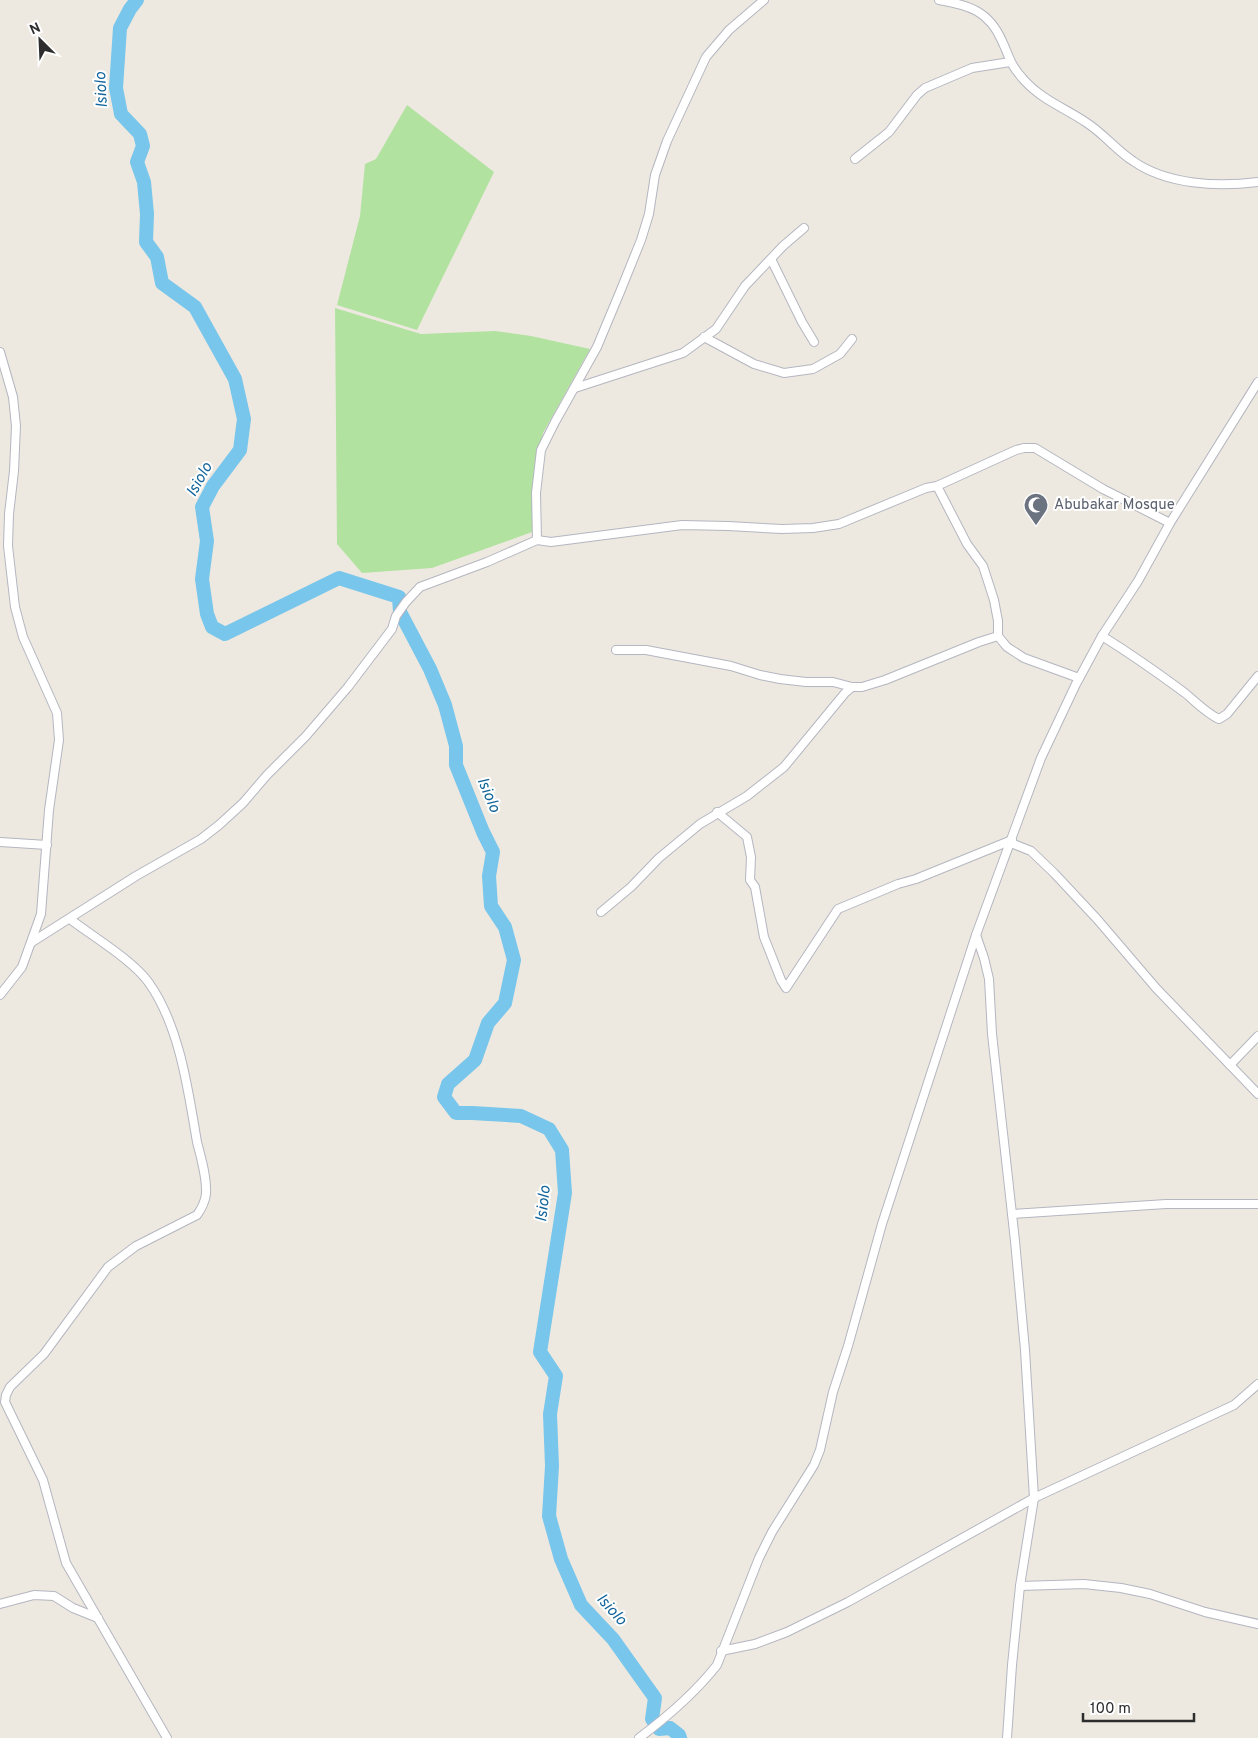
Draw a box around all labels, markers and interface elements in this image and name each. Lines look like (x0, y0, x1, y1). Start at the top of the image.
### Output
north arrow (15, 15, 65, 65)
text: N (27, 20, 43, 39)
water label: Isiolo (91, 71, 113, 109)
water label: Isiolo (182, 459, 218, 501)
mosque icon: Abubakar Mosque (1023, 492, 1049, 526)
place label: Abubakar Mosque (1054, 496, 1175, 515)
water label: Isiolo (472, 774, 504, 816)
water label: Isiolo (532, 1184, 556, 1223)
water label: Isiolo (591, 1590, 631, 1631)
scale bar (1083, 1690, 1194, 1722)
text: 100 m (1090, 1700, 1131, 1719)

